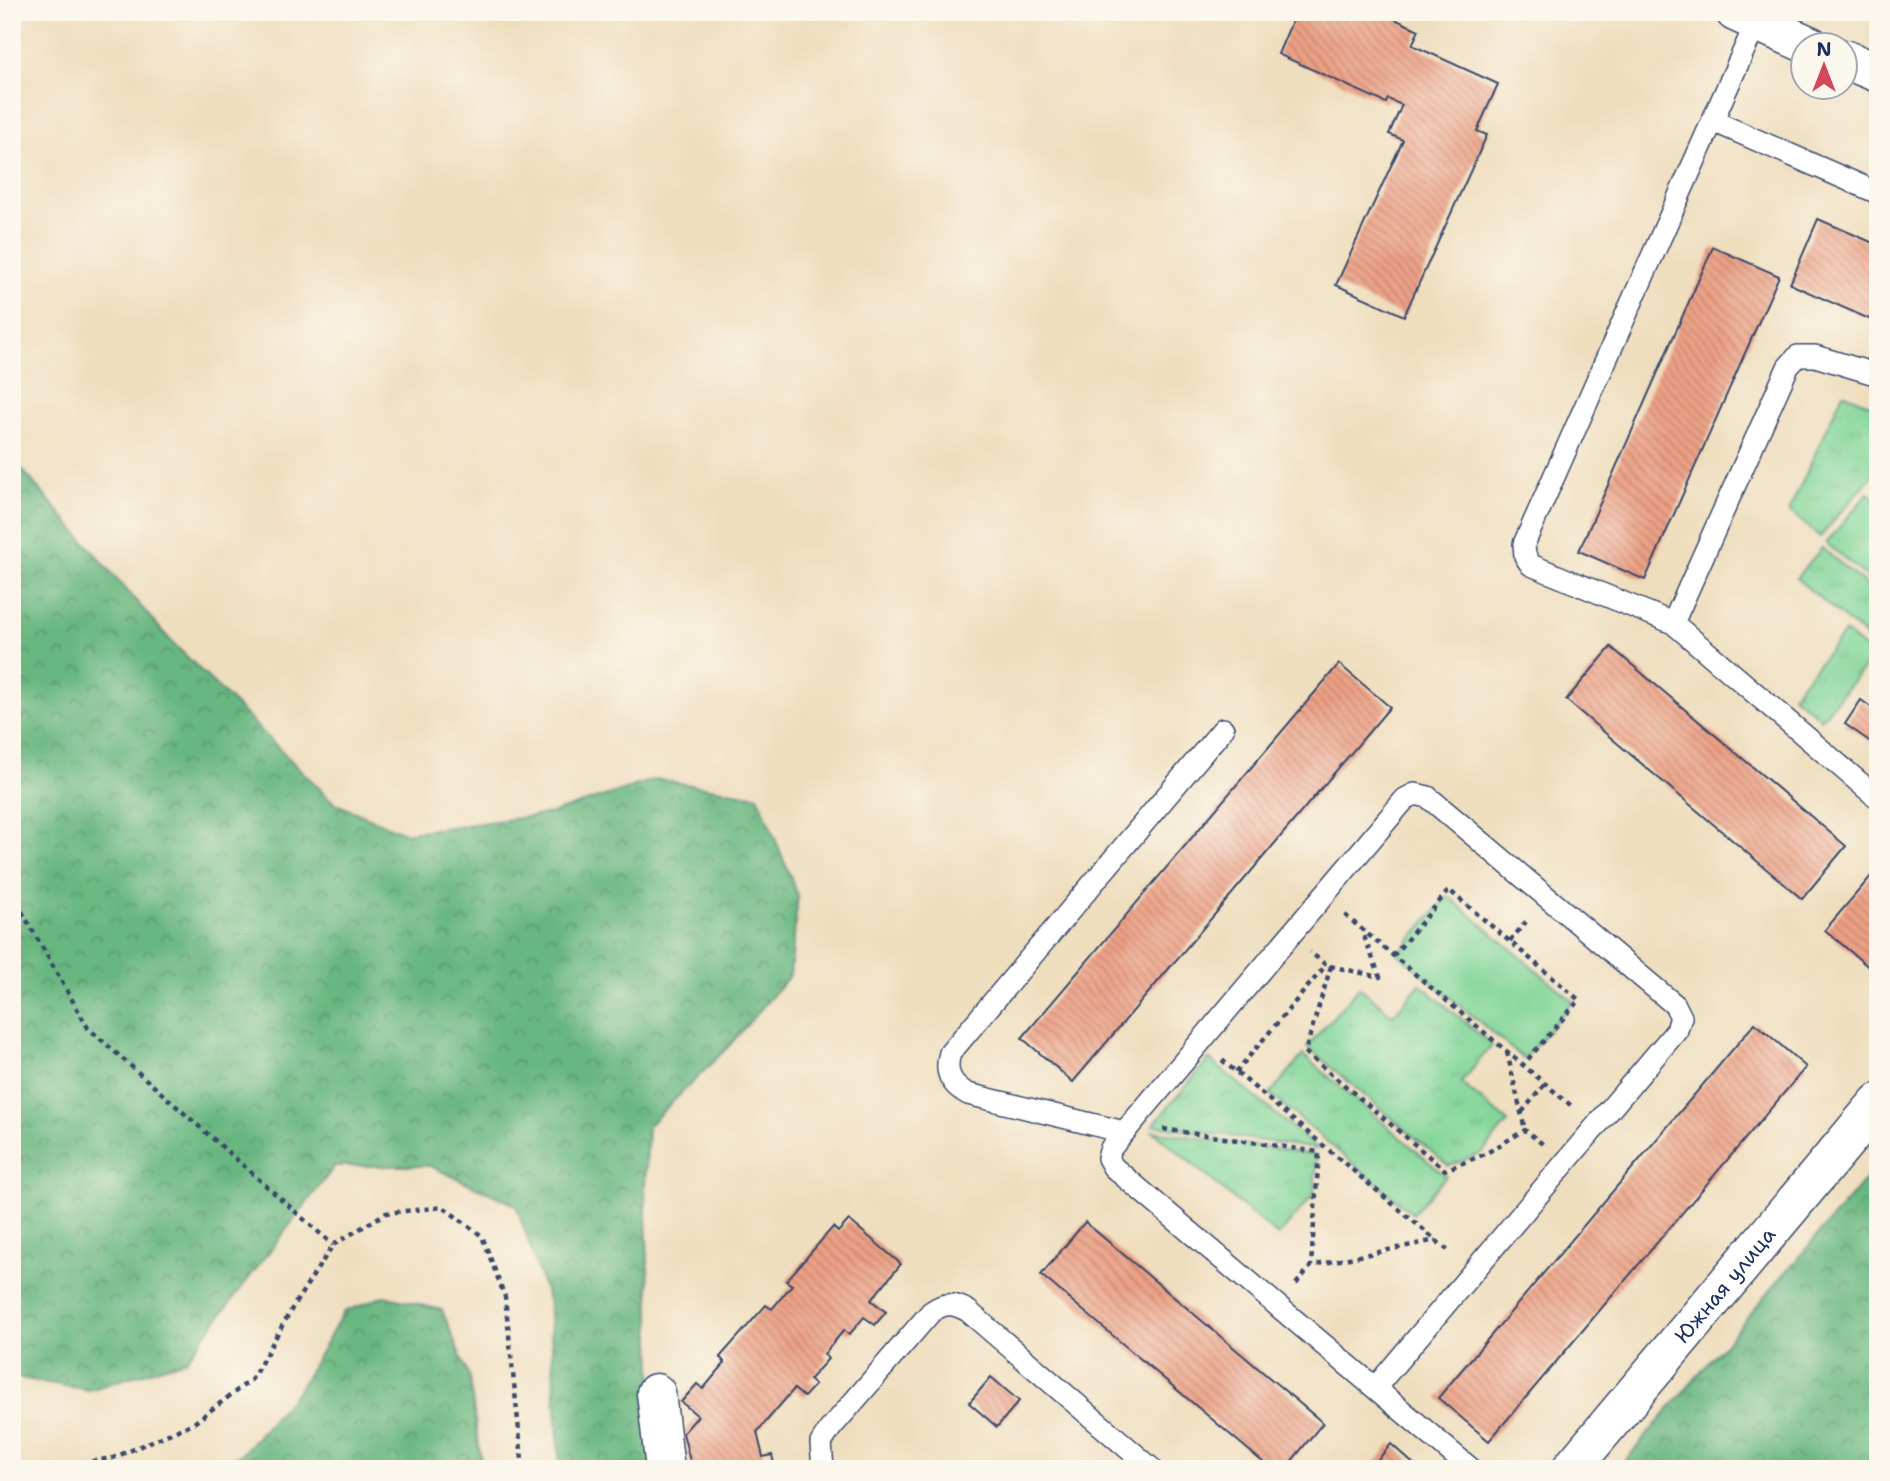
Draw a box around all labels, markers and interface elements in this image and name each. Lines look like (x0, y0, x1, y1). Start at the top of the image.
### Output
north arrow (1788, 32, 1858, 102)
text: N (1816, 37, 1832, 62)
street label: Южная улица (1669, 1221, 1782, 1349)

